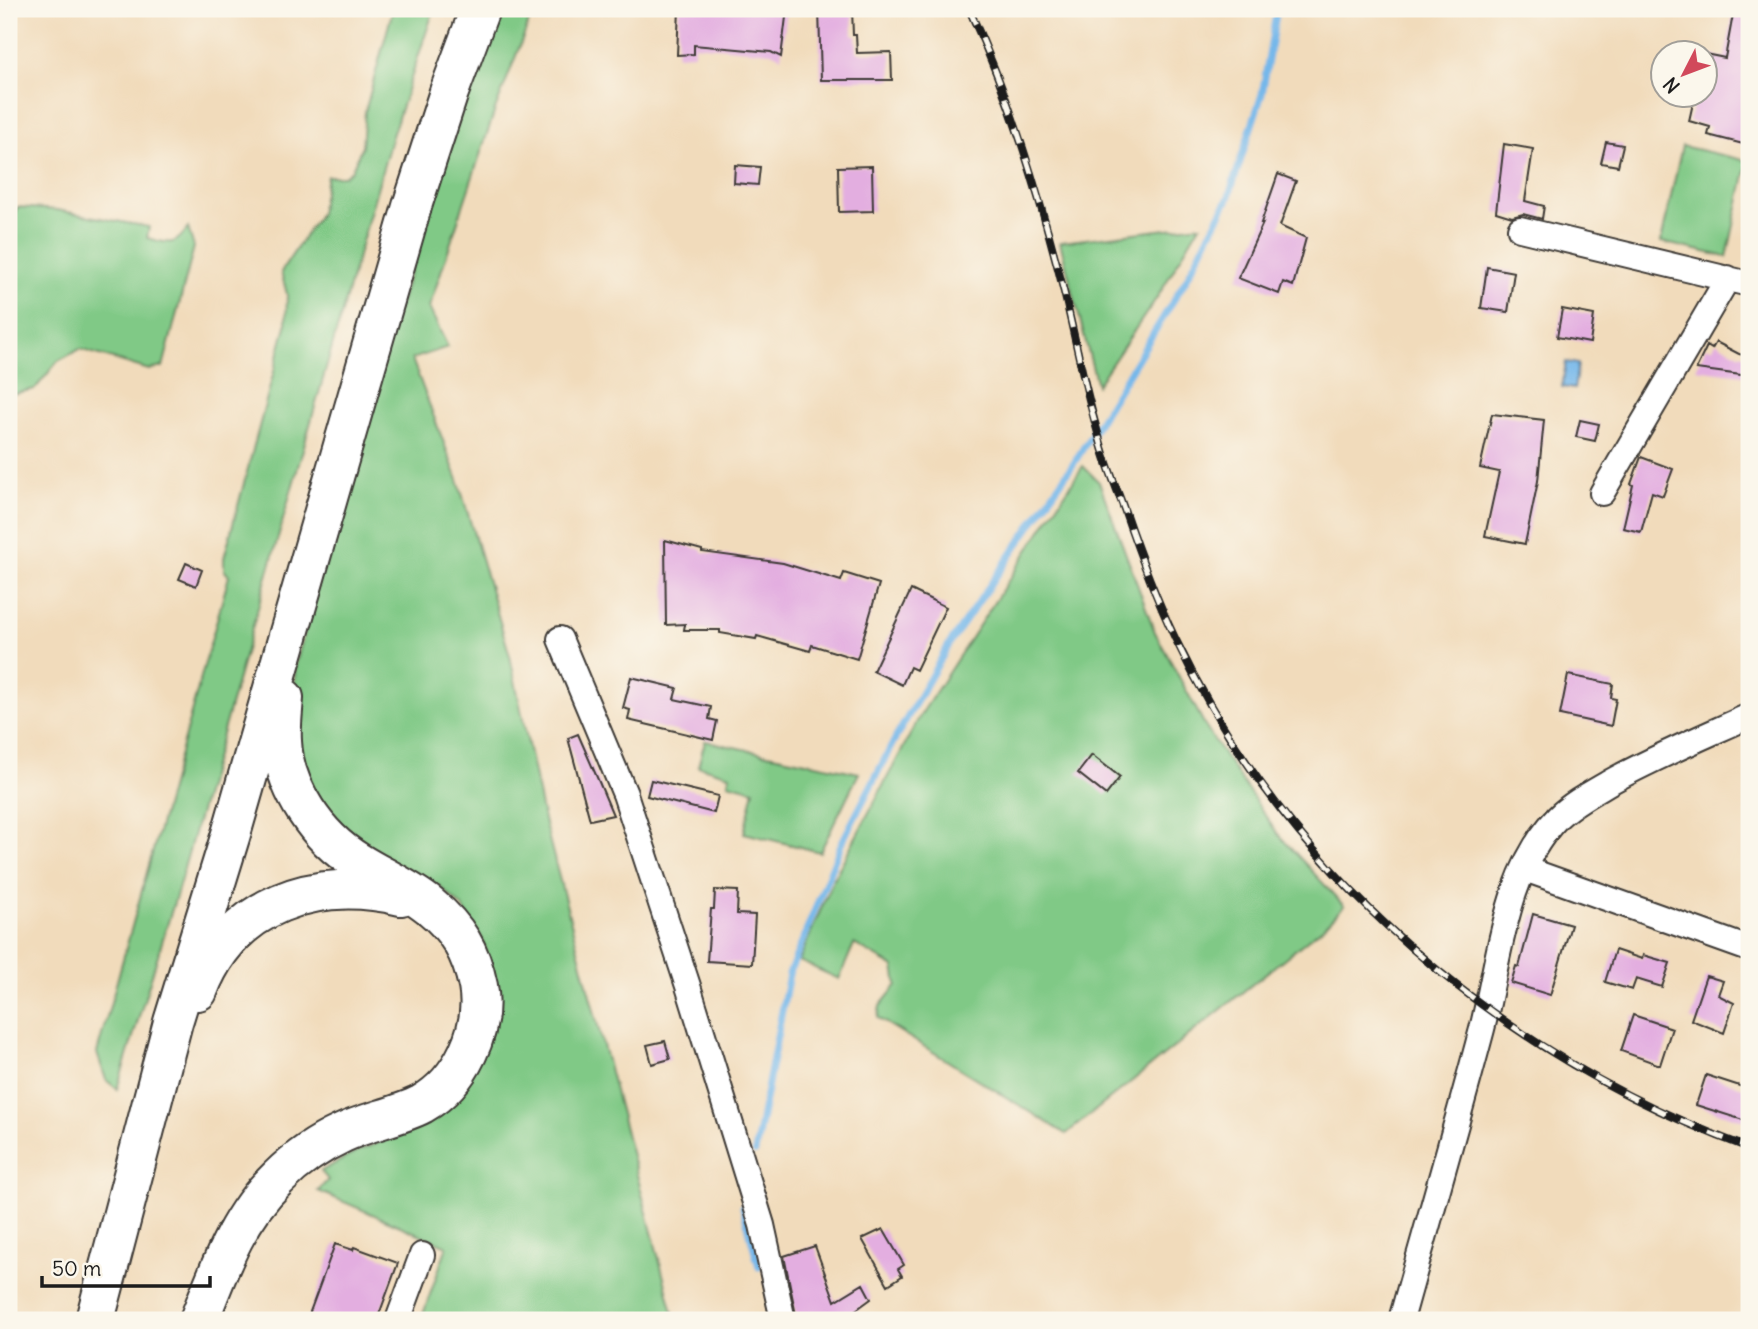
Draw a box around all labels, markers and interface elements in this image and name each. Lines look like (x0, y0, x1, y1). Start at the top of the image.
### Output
north arrow (1650, 38, 1720, 108)
text: N (1658, 72, 1685, 98)
scale bar (42, 1245, 210, 1289)
text: 50 m (52, 1255, 101, 1282)

